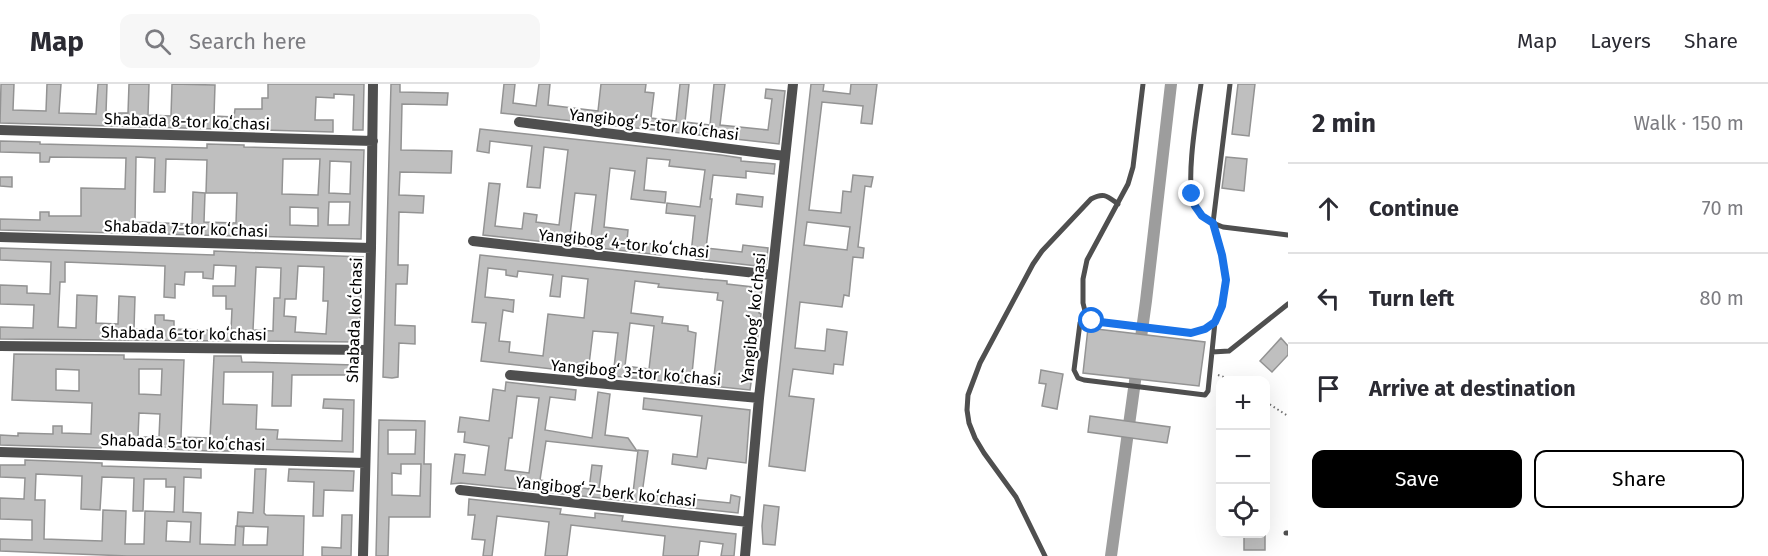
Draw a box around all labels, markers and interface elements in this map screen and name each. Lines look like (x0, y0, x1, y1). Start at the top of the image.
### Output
search box (120, 14, 540, 68)
text: Map (30, 25, 84, 58)
icon: search (141, 25, 174, 58)
text: Search here (189, 28, 307, 55)
text: Map (1517, 28, 1557, 54)
text: Layers (1590, 28, 1651, 54)
text: Share (1684, 28, 1738, 54)
street label: Yangibogʻ 5-tor koʻchasi (568, 105, 740, 144)
text: 2 min (1312, 108, 1376, 139)
street label: Shabada 8-tor koʻchasi (104, 109, 270, 134)
text: Walk · 150 m (1634, 111, 1744, 135)
route end (1178, 180, 1204, 206)
icon: ahead (1312, 192, 1345, 225)
text: Continue (1369, 195, 1459, 222)
text: 70 m (1702, 196, 1744, 220)
street label: Shabada 7-tor koʻchasi (104, 216, 268, 241)
street label: Yangibogʻ 4-tor koʻchasi (538, 225, 710, 262)
street label: Yangibogʻ koʻchasi (737, 252, 770, 384)
street label: Shabada koʻchasi (343, 257, 366, 383)
icon: left (1312, 282, 1345, 315)
text: Turn left (1369, 285, 1454, 312)
text: 80 m (1699, 286, 1744, 310)
route start (1078, 307, 1104, 333)
street label: Shabada 6-tor koʻchasi (101, 323, 267, 344)
street label: Yangibogʻ 3-tor koʻchasi (550, 356, 722, 389)
icon: arrive (1312, 372, 1345, 405)
text: Arrive at destination (1369, 375, 1576, 402)
map controls (1216, 376, 1270, 538)
button: + (1216, 376, 1270, 430)
street label: Shabada 5-tor koʻchasi (100, 430, 266, 455)
button: − (1216, 430, 1270, 484)
button: Save (1312, 450, 1522, 508)
button: Share (1534, 450, 1744, 508)
street label: Yangibogʻ 7-berk koʻchasi (515, 473, 697, 510)
button: locate (1216, 484, 1270, 538)

